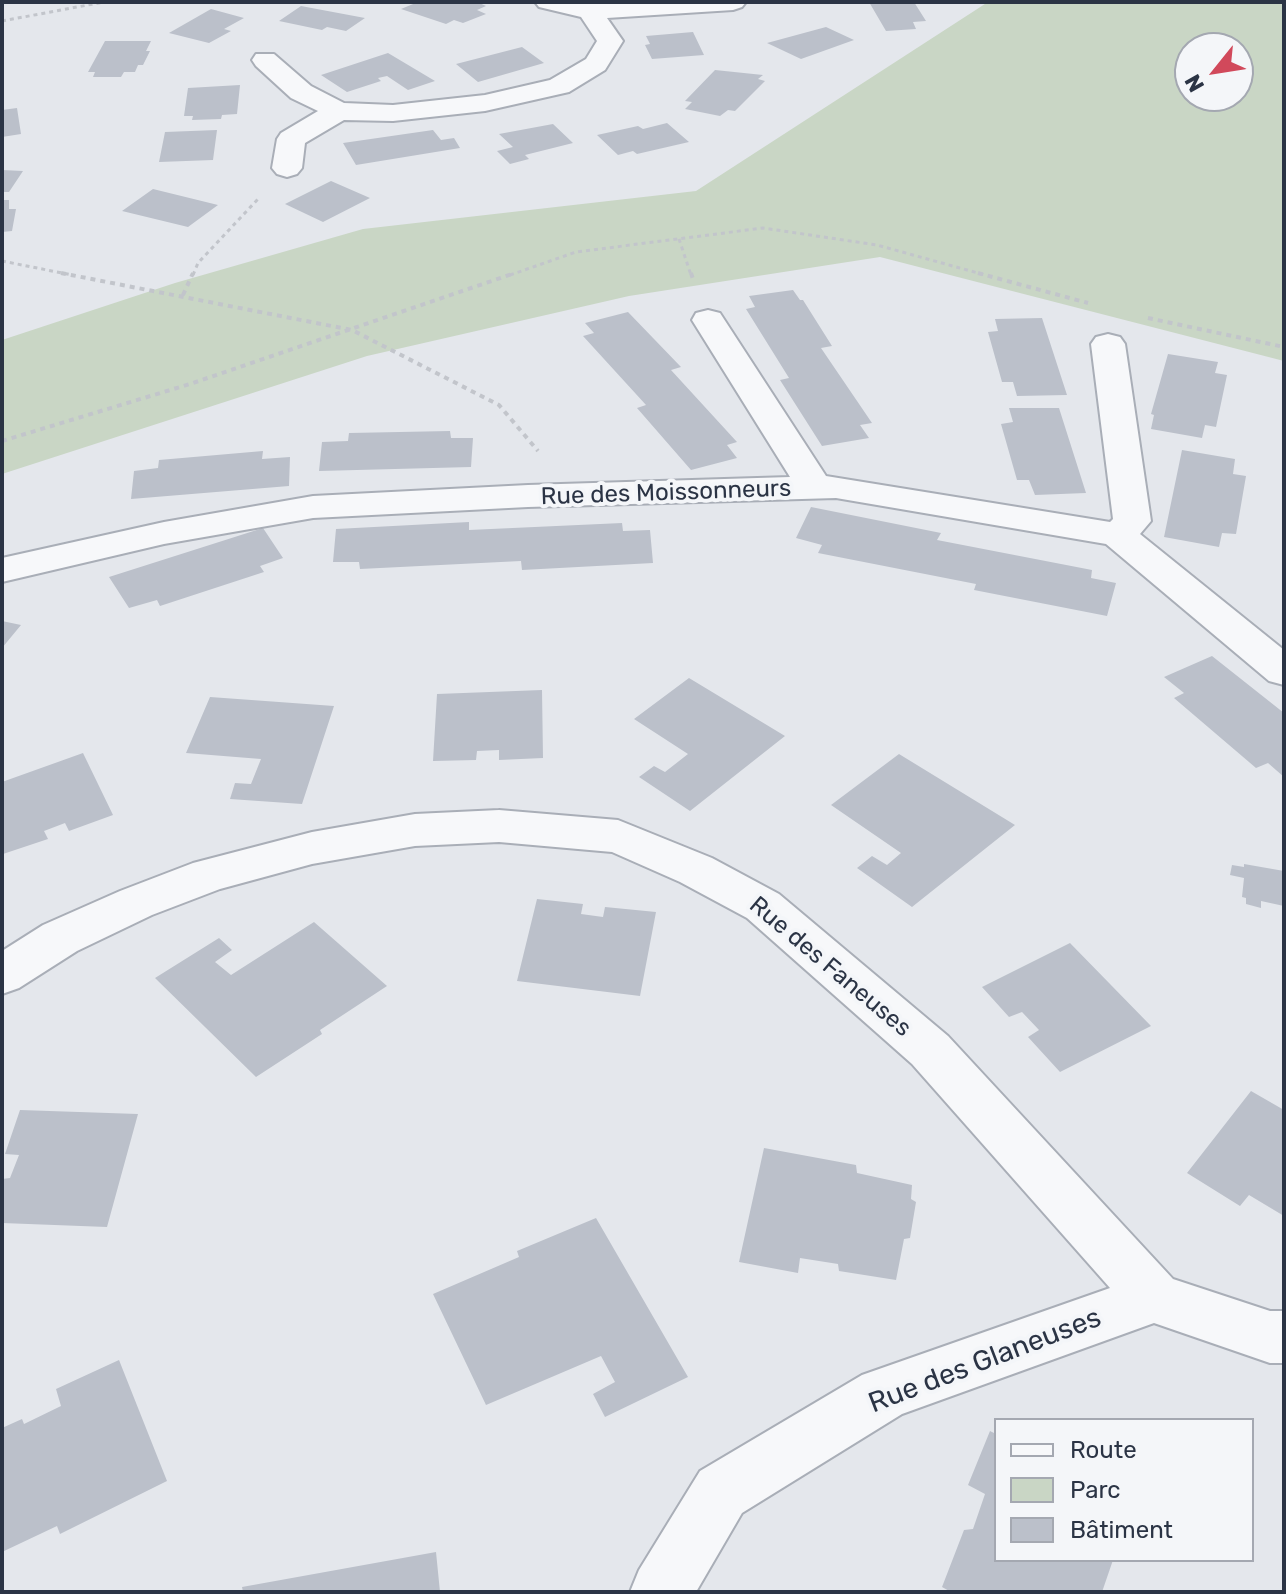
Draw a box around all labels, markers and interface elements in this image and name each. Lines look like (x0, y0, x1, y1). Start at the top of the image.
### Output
north arrow (1174, 32, 1254, 112)
text: N (1179, 70, 1210, 97)
street label: Rue des Moissonneurs (540, 474, 792, 512)
street label: Rue des Faneuses (743, 891, 917, 1043)
street label: Rue des Glaneuses (864, 1301, 1106, 1421)
legend (994, 1418, 1254, 1562)
text: Route (1070, 1436, 1137, 1464)
text: Parc (1070, 1476, 1121, 1504)
text: Bâtiment (1070, 1516, 1173, 1544)

